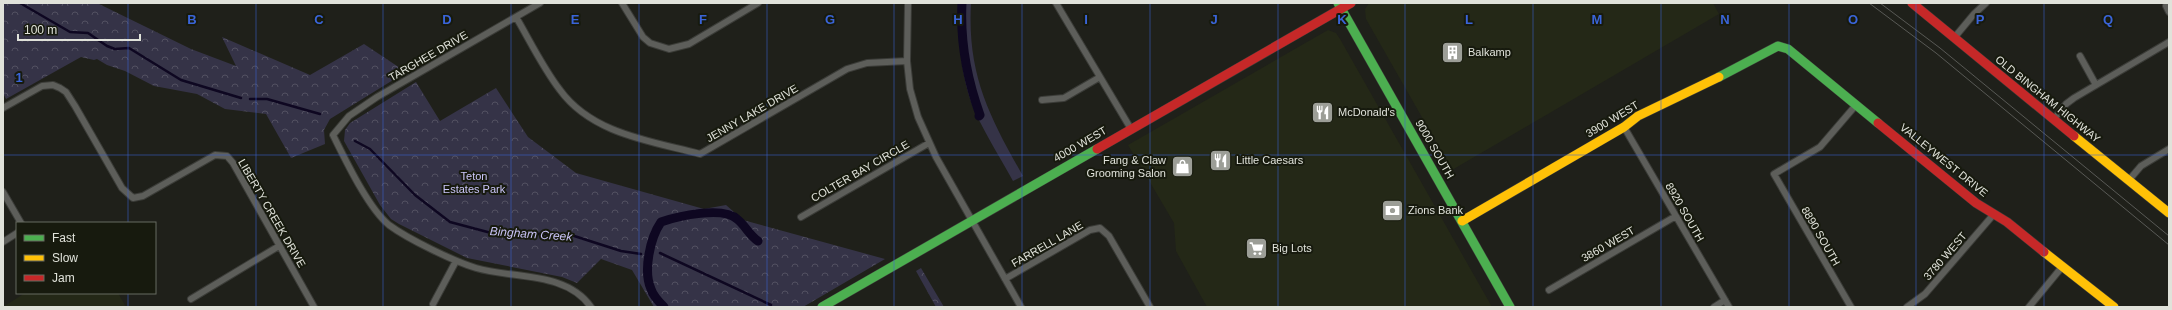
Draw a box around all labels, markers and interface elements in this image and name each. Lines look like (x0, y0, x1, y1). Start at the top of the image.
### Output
text: B (187, 12, 197, 27)
text: C (314, 12, 324, 27)
text: D (442, 12, 452, 27)
text: E (571, 12, 580, 27)
text: F (699, 12, 707, 27)
text: G (825, 12, 835, 27)
text: H (953, 12, 963, 27)
text: I (1084, 12, 1088, 27)
text: J (1210, 12, 1218, 27)
text: K (1337, 12, 1347, 27)
text: L (1465, 12, 1473, 27)
text: M (1592, 12, 1602, 27)
text: N (1720, 12, 1730, 27)
text: O (1848, 12, 1858, 27)
text: P (1976, 12, 1985, 27)
text: Q (2103, 12, 2113, 27)
scale bar (18, 16, 140, 42)
text: 100 m (24, 23, 57, 37)
street label: TARGHEE DRIVE (386, 29, 470, 83)
building icon: Balkamp (1439, 39, 1465, 65)
place label: Balkamp (1468, 46, 1511, 58)
street label: OLD BINGHAM HIGHWAY (1993, 53, 2103, 145)
text: 1 (15, 70, 23, 85)
street label: JENNY LAKE DRIVE (704, 82, 800, 144)
street label: 3900 WEST (1583, 98, 1641, 139)
restaurant icon: McDonald's (1310, 99, 1336, 125)
place label: McDonald's (1338, 106, 1396, 118)
street label: 9000 SOUTH (1413, 117, 1457, 181)
street label: VALLEYWEST DRIVE (1898, 121, 1990, 199)
street label: 4000 WEST (1051, 124, 1109, 164)
street label: COLTER BAY CIRCLE (809, 138, 911, 204)
restaurant icon: Little Caesars (1207, 147, 1233, 173)
shop icon: Fang & Claw Grooming Salon (1169, 153, 1195, 179)
place label: Fang & Claw Grooming Salon (1087, 154, 1166, 179)
place label: Little Caesars (1236, 154, 1304, 166)
street label: LIBERTY CREEK DRIVE (236, 157, 308, 269)
park label: Teton Estates Park (443, 170, 506, 195)
street label: 8920 SOUTH (1663, 180, 1707, 244)
bank icon: Zions Bank (1379, 197, 1405, 223)
place label: Zions Bank (1408, 204, 1464, 216)
street label: 8890 SOUTH (1799, 204, 1843, 268)
street label: FARRELL LANE (1009, 219, 1085, 269)
legend (16, 222, 156, 294)
water label: Bingham Creek (489, 224, 574, 244)
street label: 3860 WEST (1579, 224, 1637, 264)
street label: 3780 WEST (1921, 229, 1969, 282)
text: Fast (52, 231, 76, 245)
supermarket icon: Big Lots (1244, 235, 1270, 261)
place label: Big Lots (1272, 242, 1312, 254)
text: Slow (52, 251, 78, 265)
text: Jam (52, 271, 75, 285)

